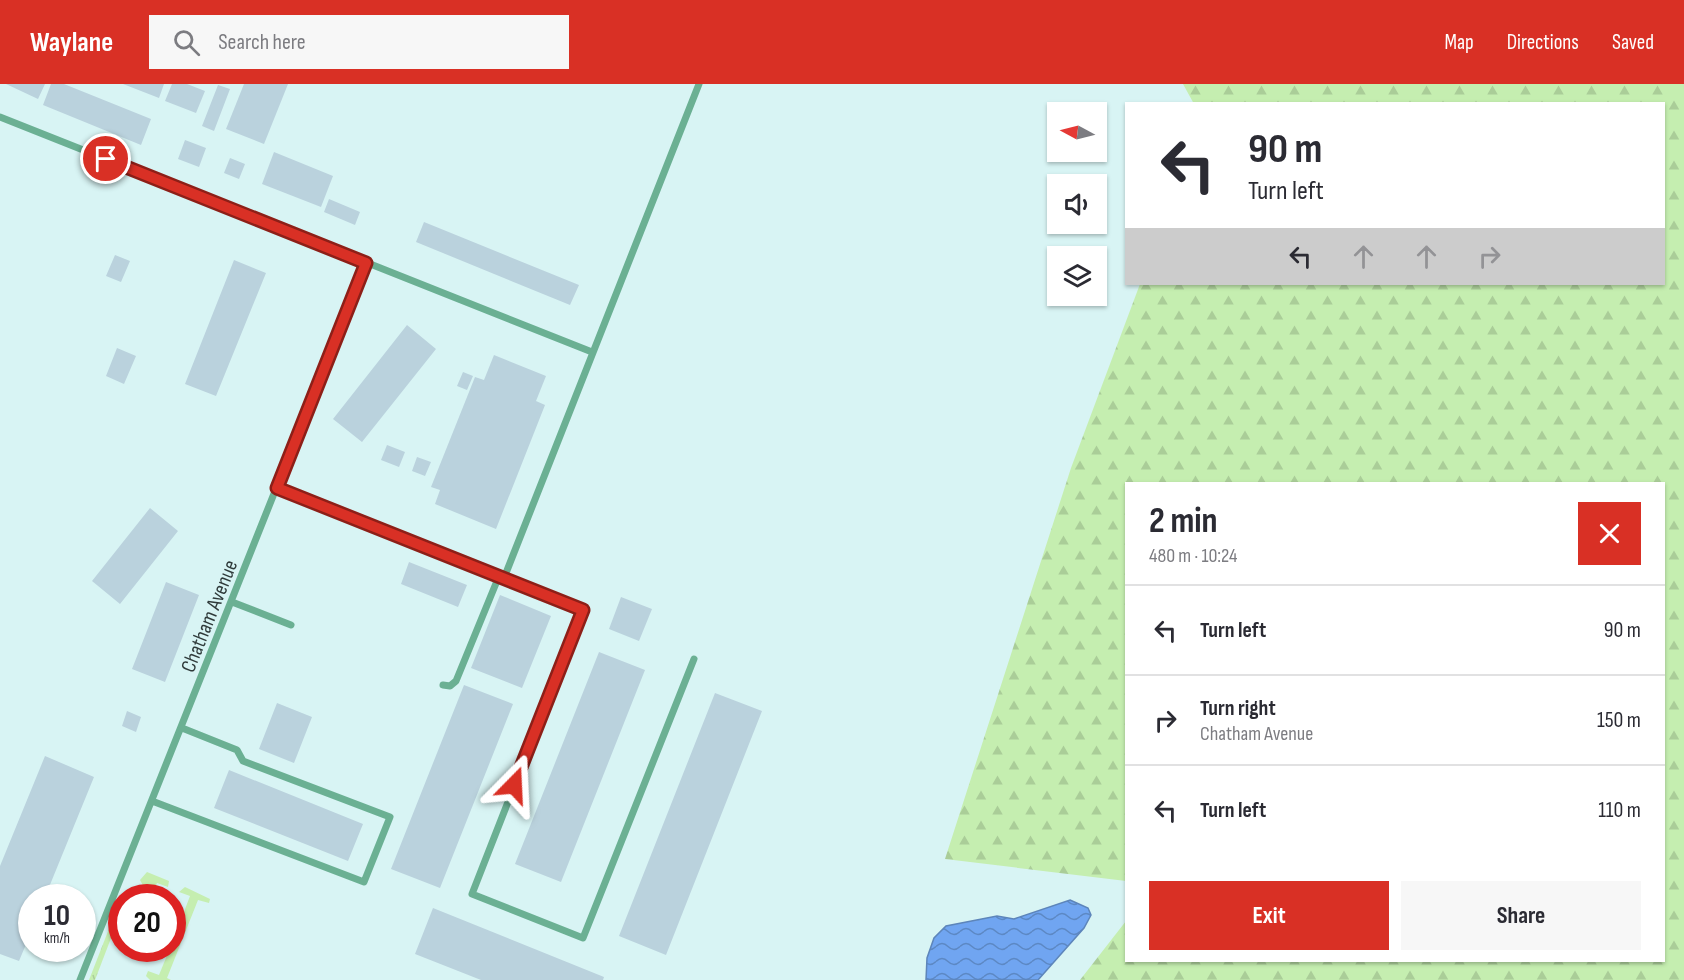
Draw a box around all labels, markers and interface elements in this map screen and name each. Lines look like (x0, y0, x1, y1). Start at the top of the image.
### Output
search box (149, 15, 569, 69)
text: Waylane (30, 26, 113, 59)
icon: search (170, 26, 203, 59)
text: Search here (218, 29, 306, 56)
text: Map (1444, 30, 1474, 55)
text: Directions (1507, 30, 1579, 55)
text: Saved (1612, 30, 1654, 55)
north arrow (1047, 102, 1107, 162)
map controls (1047, 102, 1107, 306)
text: 90 m (1248, 124, 1322, 175)
icon: left (1149, 126, 1227, 204)
pin (80, 133, 131, 184)
icon: arrive (89, 142, 122, 175)
button: sound (1047, 174, 1107, 234)
text: Turn left (1248, 175, 1324, 207)
icon: left (1284, 240, 1317, 273)
icon: ahead (1347, 240, 1380, 273)
icon: ahead (1410, 240, 1443, 273)
icon: right (1473, 240, 1506, 273)
button: layers (1047, 246, 1107, 306)
text: 2 min (1149, 500, 1218, 543)
button: close (1578, 502, 1641, 565)
text: 480 m · 10:24 (1149, 544, 1237, 568)
street label: Chatham Avenue (176, 556, 243, 676)
icon: left (1149, 614, 1182, 647)
text: Turn left (1200, 617, 1266, 644)
text: 90 m (1604, 617, 1641, 644)
text: Turn right (1200, 695, 1276, 722)
icon: right (1149, 704, 1182, 737)
text: 150 m (1597, 707, 1641, 734)
text: Chatham Avenue (1200, 722, 1313, 746)
position arrow (482, 753, 546, 817)
icon: left (1149, 794, 1182, 827)
text: Turn left (1200, 797, 1266, 824)
text: 110 m (1598, 797, 1641, 824)
button: Exit (1149, 881, 1389, 950)
button: Share (1401, 881, 1641, 950)
speed limit sign: 20 (108, 884, 186, 962)
text: 10 (44, 898, 70, 934)
text: km/h (44, 929, 70, 948)

